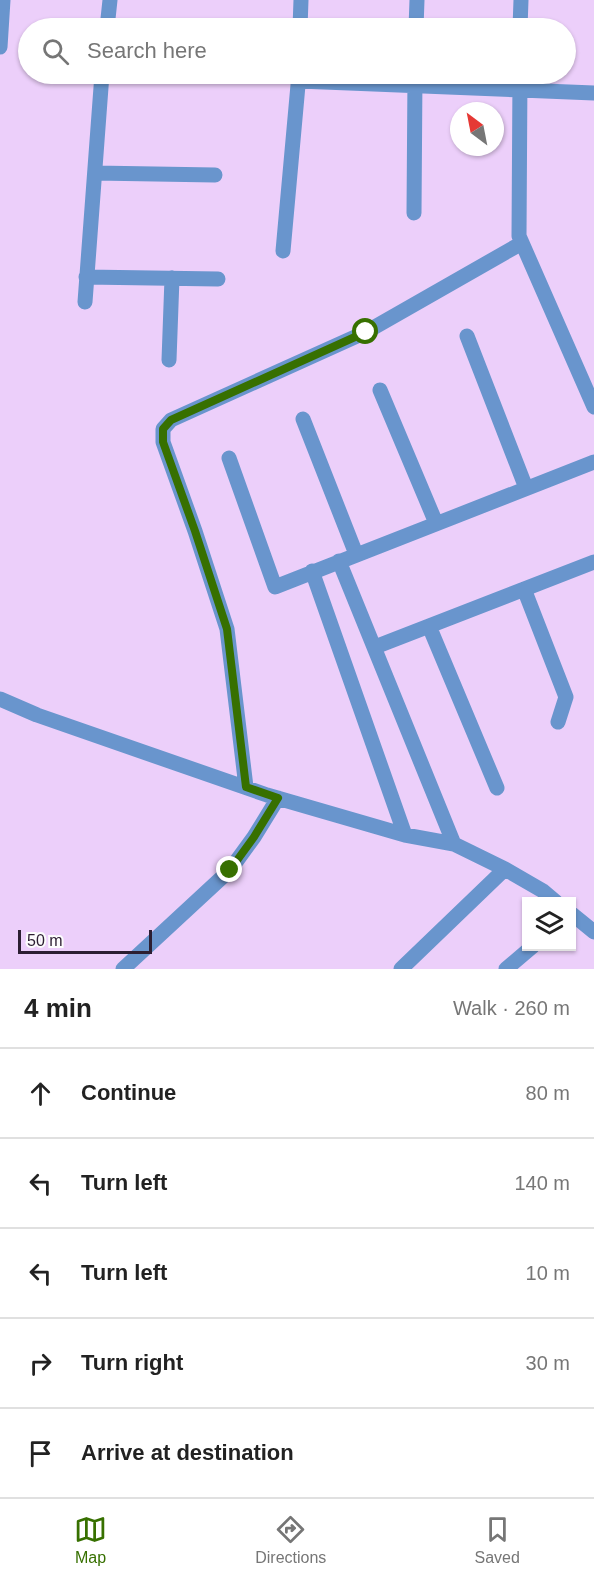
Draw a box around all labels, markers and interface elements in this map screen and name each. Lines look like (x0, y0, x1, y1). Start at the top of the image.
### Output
search box (18, 18, 576, 84)
icon: search (39, 35, 72, 68)
text: Search here (87, 38, 207, 63)
north arrow (450, 102, 504, 156)
route start (352, 318, 378, 344)
route end (216, 856, 242, 882)
map controls (522, 897, 576, 951)
button: layers (522, 897, 576, 951)
scale bar (18, 927, 152, 954)
text: 50 m (27, 932, 63, 949)
text: 4 min (24, 993, 92, 1023)
text: Walk · 260 m (453, 997, 570, 1019)
icon: ahead (24, 1077, 57, 1110)
text: Continue (81, 1080, 176, 1105)
text: 80 m (526, 1082, 570, 1104)
icon: left (24, 1167, 57, 1200)
text: Turn left (81, 1170, 167, 1195)
text: 140 m (514, 1172, 570, 1194)
icon: left (24, 1257, 57, 1290)
text: Turn left (81, 1260, 167, 1285)
text: 10 m (526, 1262, 570, 1284)
icon: right (24, 1347, 57, 1380)
text: Turn right (81, 1350, 183, 1375)
text: 30 m (526, 1352, 570, 1374)
icon: arrive (24, 1437, 57, 1470)
text: Arrive at destination (81, 1440, 294, 1465)
tab: Map (74, 1513, 107, 1567)
tab: Directions (255, 1513, 326, 1567)
tab: Saved (475, 1513, 520, 1567)

